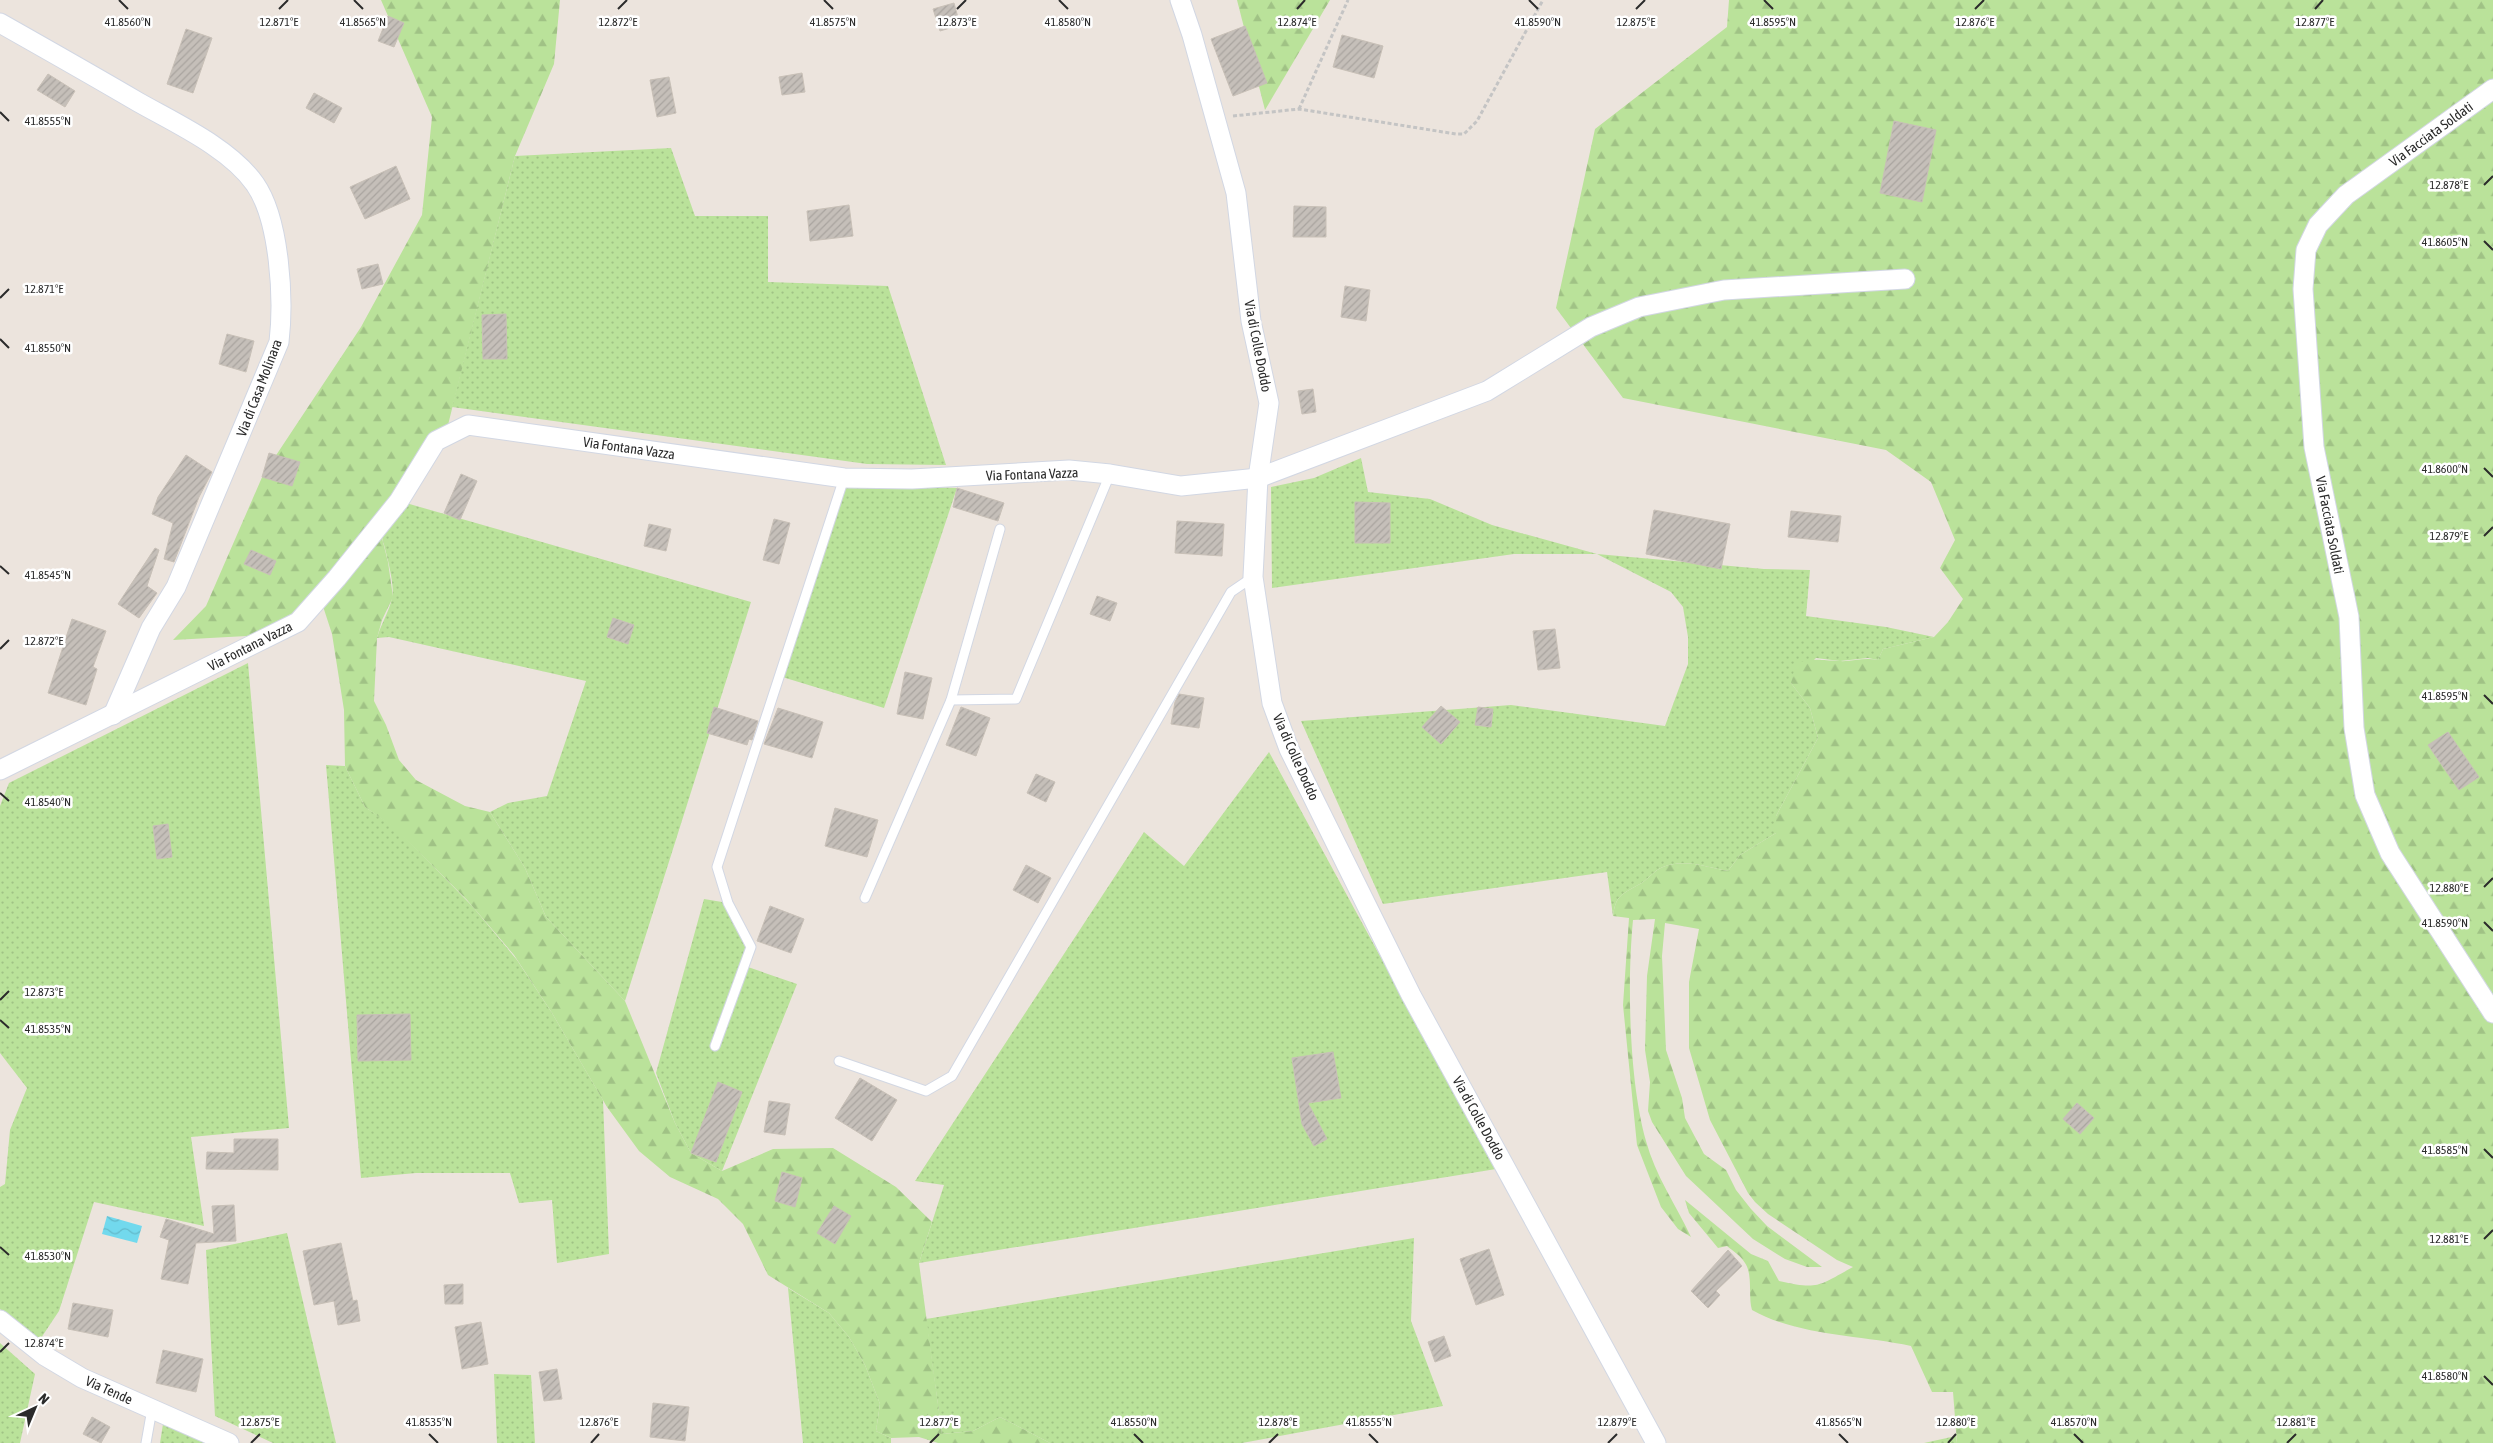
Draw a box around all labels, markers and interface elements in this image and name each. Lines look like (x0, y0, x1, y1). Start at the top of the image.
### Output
text: 41.8560°N (105, 15, 151, 29)
text: 12.871°E (260, 15, 298, 29)
text: 41.8565°N (340, 15, 386, 29)
text: 12.872°E (599, 15, 637, 29)
text: 41.8575°N (810, 15, 856, 29)
text: 12.873°E (938, 15, 976, 29)
text: 41.8580°N (1045, 15, 1091, 29)
text: 12.874°E (1278, 15, 1316, 29)
text: 41.8590°N (1515, 15, 1561, 29)
text: 12.875°E (1617, 15, 1655, 29)
text: 41.8595°N (1750, 15, 1796, 29)
text: 12.876°E (1956, 15, 1994, 29)
text: 12.877°E (2296, 15, 2334, 29)
street label: Via Facciata Soldati (2386, 98, 2476, 170)
text: 41.8555°N (25, 114, 71, 128)
text: 12.878°E (2430, 178, 2468, 192)
text: 41.8605°N (2422, 235, 2468, 249)
text: 12.871°E (25, 282, 63, 296)
street label: Via di Colle Doddo (1241, 299, 1275, 393)
street label: Via di Casa Molinara (233, 337, 285, 439)
text: 41.8550°N (25, 341, 71, 355)
street label: Via Fontana Vazza (582, 434, 676, 462)
text: 41.8600°N (2422, 462, 2468, 476)
street label: Via Fontana Vazza (985, 464, 1079, 484)
street label: Via Facciata Soldati (2313, 475, 2347, 575)
text: 12.879°E (2430, 529, 2468, 543)
text: 41.8545°N (25, 568, 71, 582)
street label: Via Fontana Vazza (205, 618, 295, 674)
text: 12.872°E (25, 634, 63, 648)
text: 41.8595°N (2422, 689, 2468, 703)
street label: Via di Colle Doddo (1270, 711, 1322, 803)
text: 41.8540°N (25, 795, 71, 809)
text: 12.880°E (2430, 881, 2468, 895)
text: 41.8590°N (2422, 916, 2468, 930)
text: 12.873°E (25, 985, 63, 999)
text: 41.8535°N (25, 1022, 71, 1036)
street label: Via di Colle Doddo (1449, 1073, 1509, 1163)
text: 41.8585°N (2422, 1143, 2468, 1157)
text: 12.881°E (2430, 1232, 2468, 1246)
text: 41.8530°N (25, 1249, 71, 1263)
text: 12.874°E (25, 1336, 63, 1350)
text: 41.8580°N (2422, 1369, 2468, 1383)
street label: Via Tende (83, 1373, 135, 1407)
north arrow (10, 1383, 60, 1433)
text: N (36, 1390, 53, 1407)
text: 12.875°E (241, 1415, 279, 1429)
text: 41.8535°N (406, 1415, 452, 1429)
text: 12.876°E (580, 1415, 618, 1429)
text: 12.877°E (920, 1415, 958, 1429)
text: 41.8550°N (1111, 1415, 1157, 1429)
text: 12.878°E (1259, 1415, 1297, 1429)
text: 41.8555°N (1346, 1415, 1392, 1429)
text: 12.879°E (1598, 1415, 1636, 1429)
text: 41.8565°N (1816, 1415, 1862, 1429)
text: 12.880°E (1937, 1415, 1975, 1429)
text: 41.8570°N (2051, 1415, 2097, 1429)
text: 12.881°E (2277, 1415, 2315, 1429)

